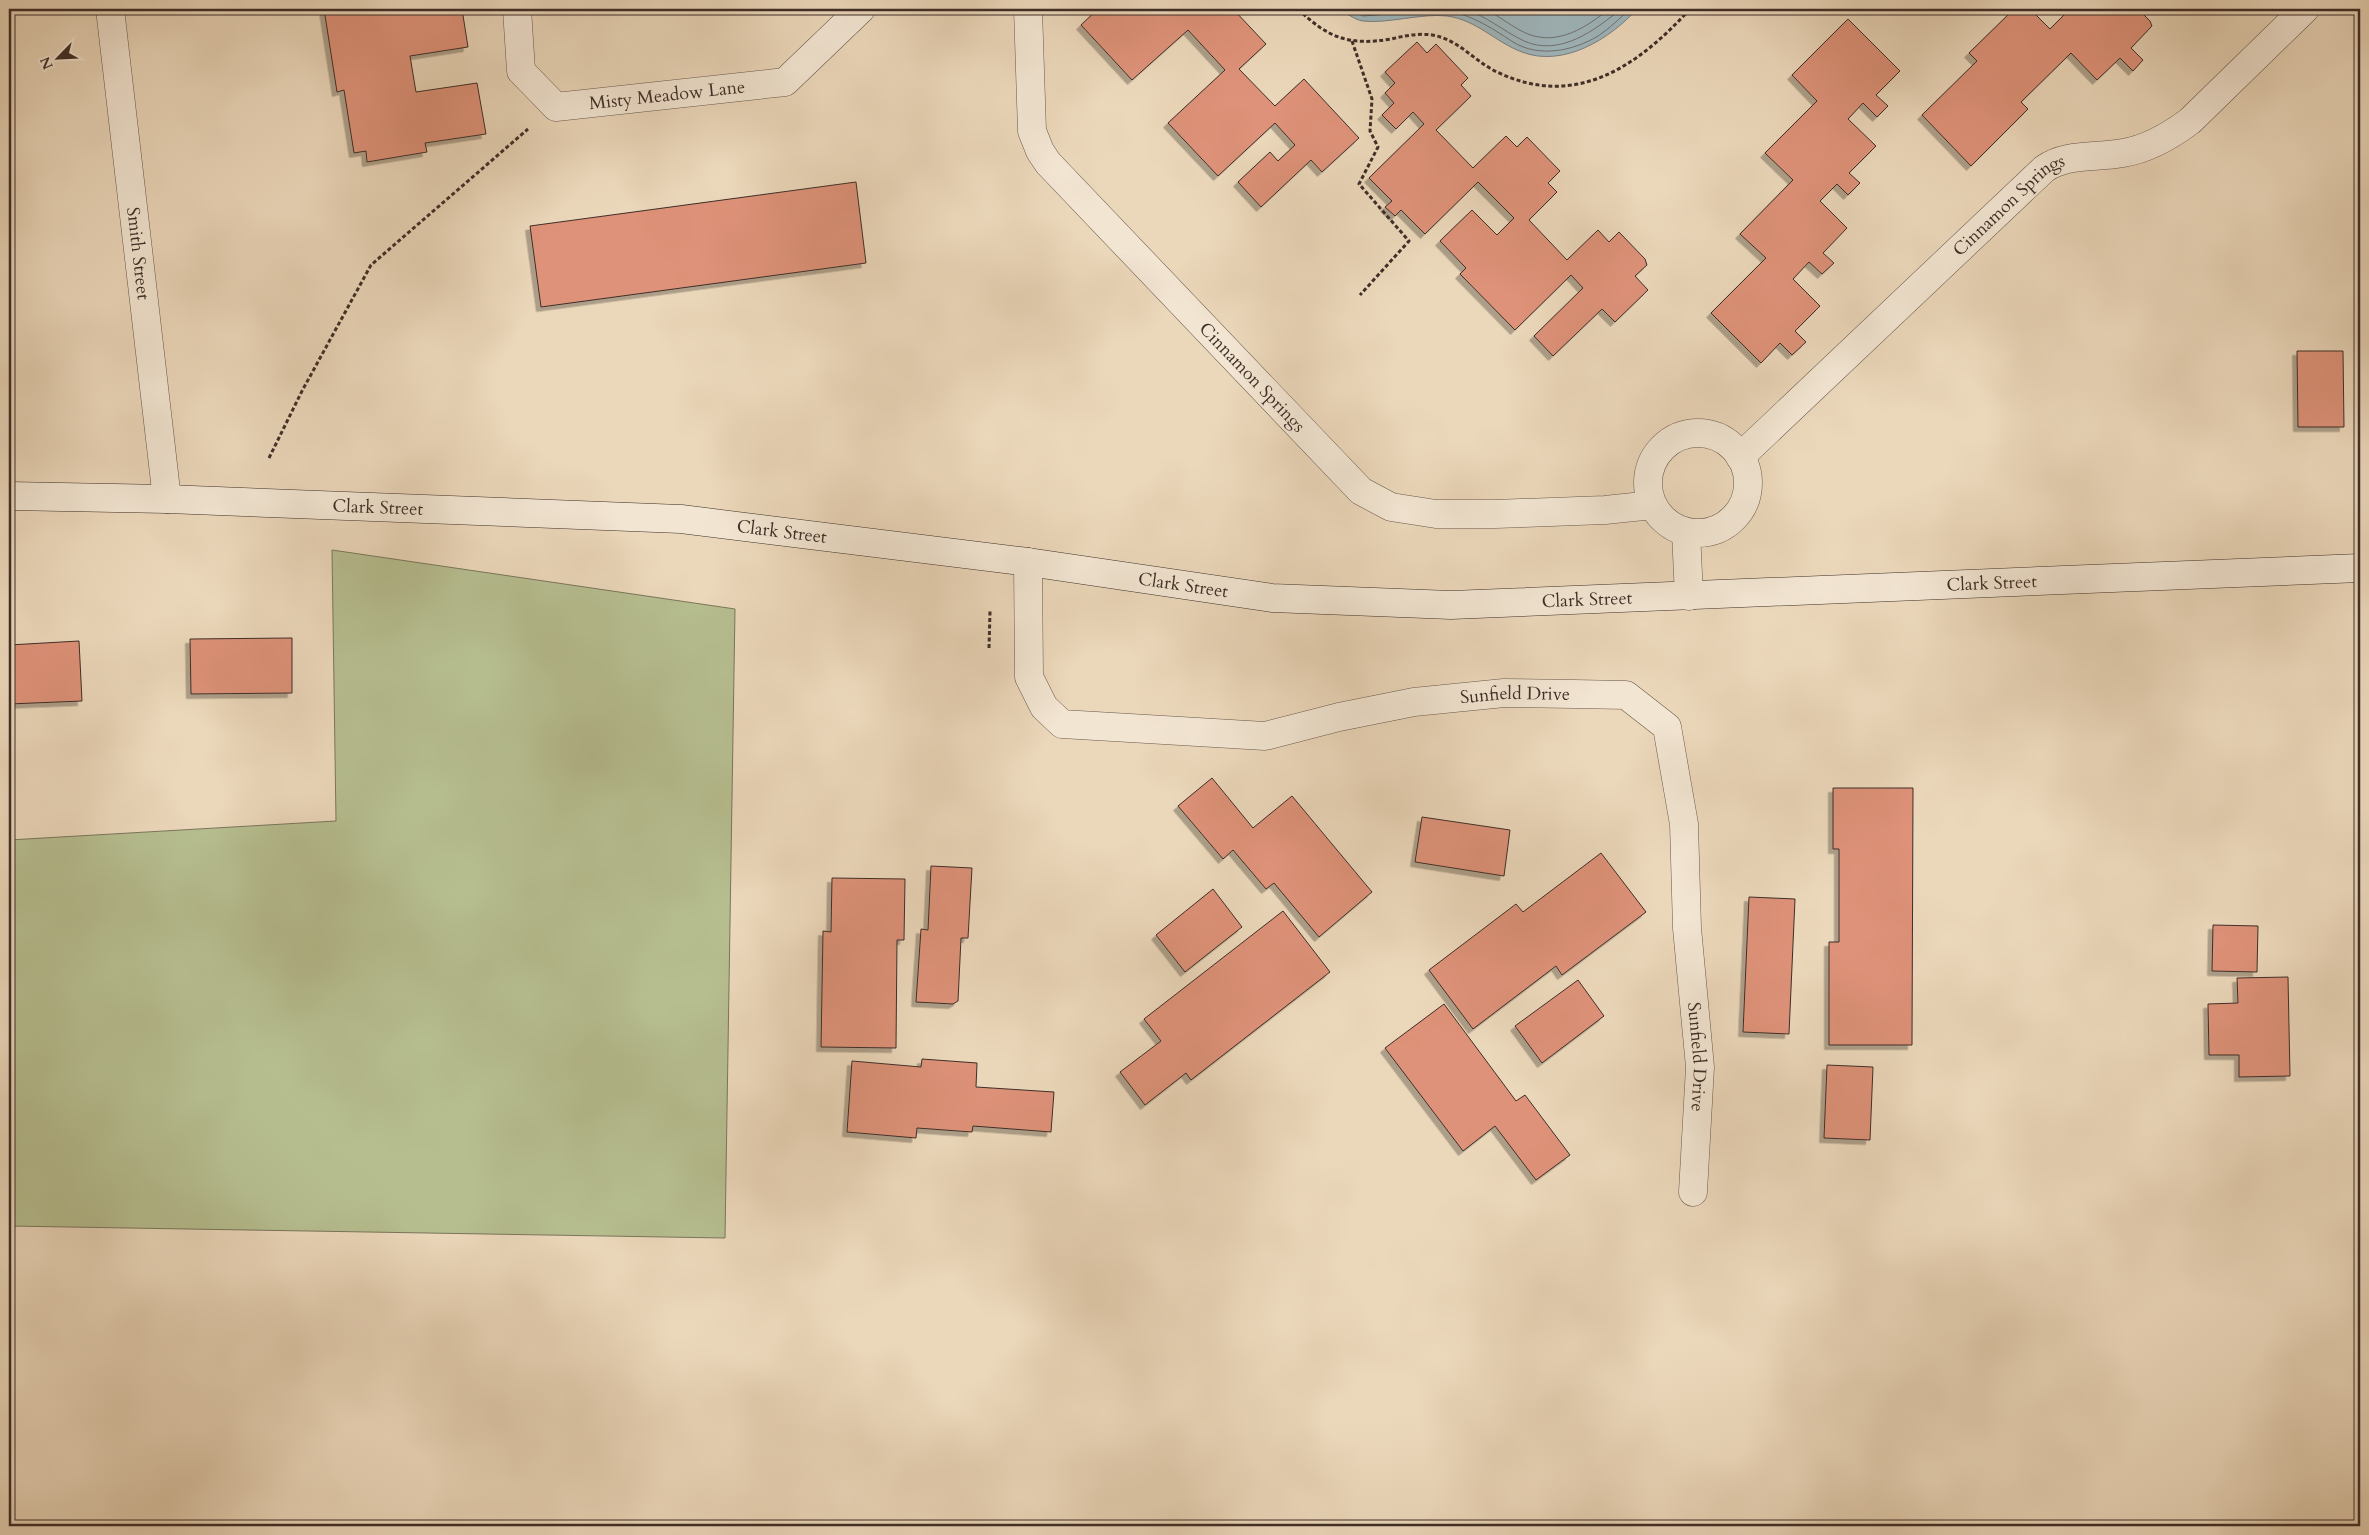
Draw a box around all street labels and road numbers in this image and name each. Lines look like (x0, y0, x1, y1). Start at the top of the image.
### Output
street label: Misty Meadow Lane (588, 74, 746, 116)
street label: Cinnamon Springs (1947, 148, 2068, 262)
street label: Smith Street (121, 206, 156, 301)
street label: Cinnamon Springs (1194, 316, 1311, 438)
street label: Clark Street (332, 493, 424, 521)
street label: Clark Street (735, 514, 829, 550)
street label: Clark Street (1137, 566, 1230, 604)
street label: Clark Street (1946, 569, 2038, 597)
street label: Clark Street (1541, 585, 1633, 614)
street label: Sunfield Drive (1459, 680, 1570, 710)
street label: Sunfield Drive (1681, 1001, 1713, 1113)

